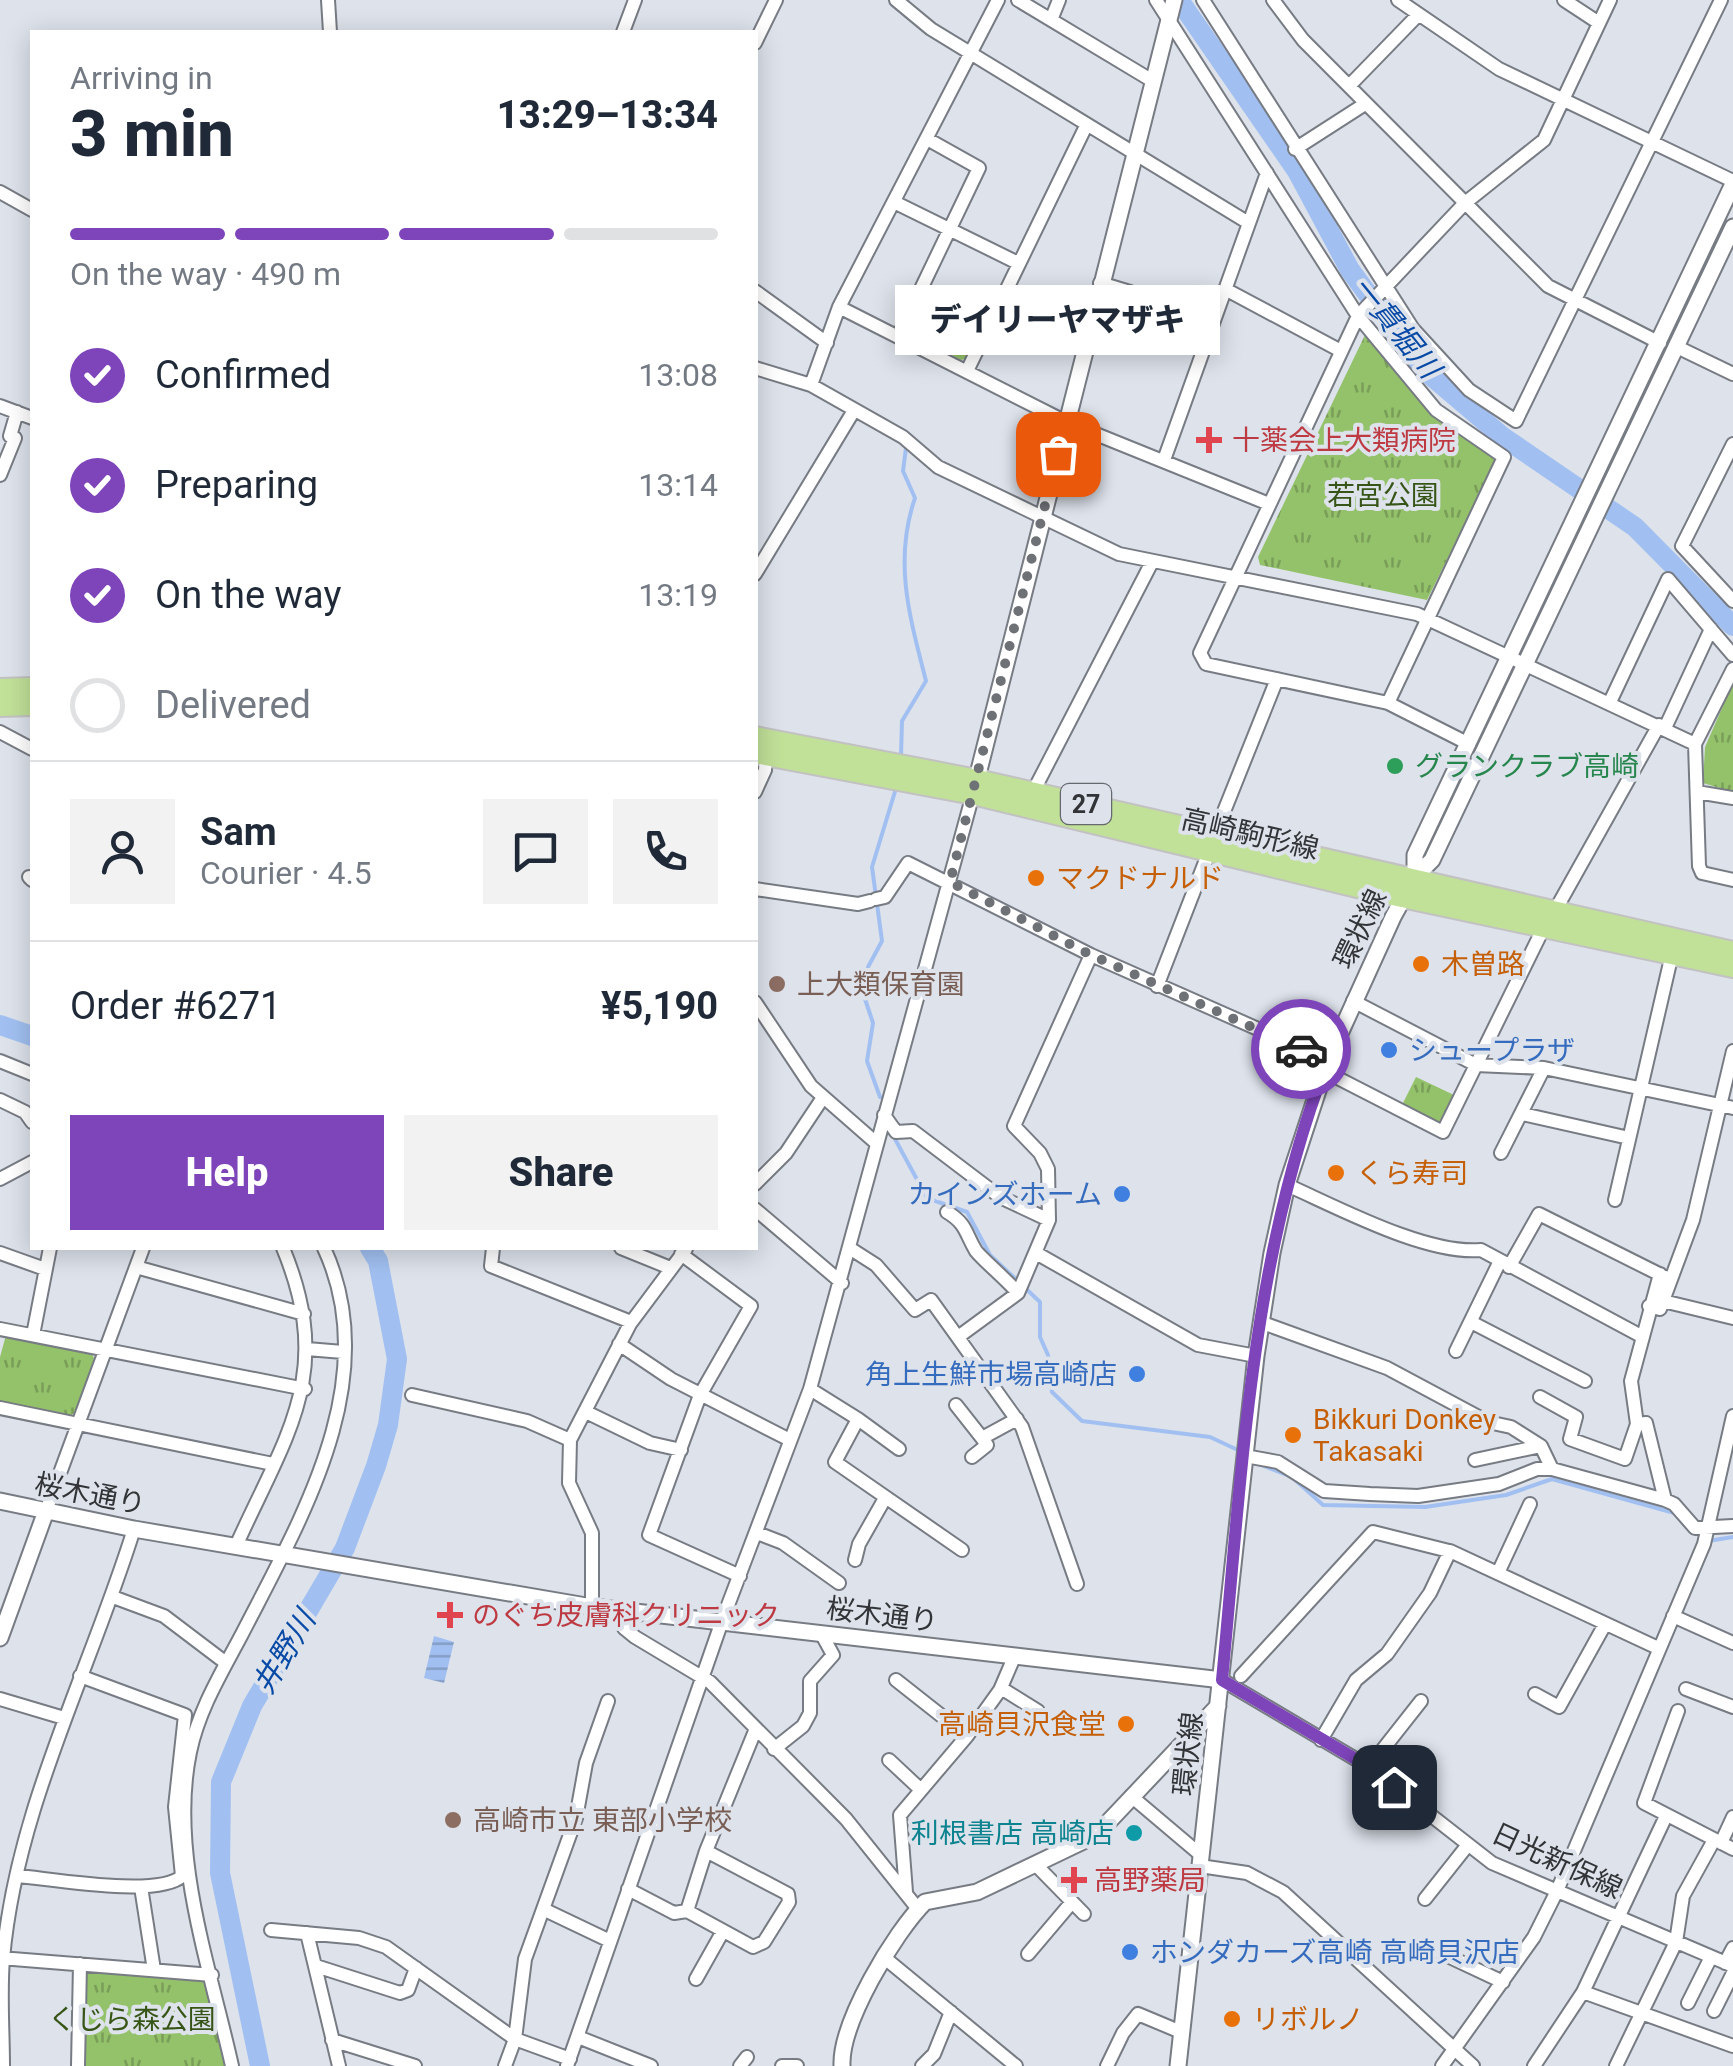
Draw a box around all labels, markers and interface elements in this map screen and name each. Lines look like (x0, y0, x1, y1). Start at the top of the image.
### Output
text: Arriving in (70, 59, 213, 97)
text: 13:29–13:34 (497, 93, 718, 137)
text: 3 min (70, 96, 234, 172)
text: On the way · 490 m (70, 255, 341, 293)
water label: 一貫堀川 (1345, 269, 1449, 387)
callout: デイリーヤマザキ (896, 284, 1220, 354)
text: デイリーヤマザキ (929, 301, 1186, 339)
icon: check (70, 348, 125, 403)
text: Confirmed (155, 353, 331, 397)
text: 13:08 (638, 356, 718, 394)
pin (1016, 412, 1101, 497)
place label: 十薬会上大類病院 (1232, 424, 1456, 457)
icon: bag (1031, 427, 1086, 482)
marker: 十薬会上大類病院 (1196, 427, 1222, 453)
icon: check (70, 458, 125, 513)
text: Preparing (155, 463, 318, 507)
text: 13:14 (638, 466, 718, 504)
park label: 若宮公園 (1327, 479, 1439, 512)
icon: check (70, 568, 125, 623)
text: On the way (155, 573, 341, 617)
text: 13:19 (638, 576, 718, 614)
text: Delivered (155, 683, 311, 727)
place label: グランクラブ高崎 (1415, 750, 1639, 783)
marker: グランクラブ高崎 (1384, 755, 1406, 777)
road number: 27 (1061, 784, 1111, 824)
button: person (70, 799, 175, 904)
button: chat (483, 799, 588, 904)
button: phone (613, 799, 718, 904)
street label: 高崎駒形線 (1178, 802, 1322, 866)
text: Sam (200, 810, 277, 854)
text: Courier · 4.5 (200, 854, 372, 892)
place label: マクドナルド (1056, 862, 1224, 895)
marker: マクドナルド (1025, 867, 1047, 889)
street label: 環状線 (1327, 884, 1393, 974)
place label: 木曽路 (1441, 948, 1525, 981)
marker: 木曽路 (1410, 953, 1432, 975)
place label: 上大類保育園 (797, 968, 965, 1001)
marker: 上大類保育園 (766, 973, 788, 995)
text: Order #6271 (70, 984, 281, 1028)
text: ¥5,190 (601, 984, 718, 1028)
courier (1251, 999, 1351, 1099)
icon: car (1274, 1022, 1329, 1077)
place label: シュープラザ (1409, 1034, 1575, 1067)
marker: シュープラザ (1378, 1039, 1400, 1061)
button: Help (70, 1115, 384, 1230)
button: Share (404, 1115, 718, 1230)
place label: くら寿司 (1356, 1157, 1468, 1190)
marker: くら寿司 (1325, 1162, 1347, 1184)
place label: カインズホーム (907, 1178, 1102, 1211)
marker: カインズホーム (1111, 1183, 1133, 1205)
place label: 角上生鮮市場高崎店 (865, 1358, 1117, 1391)
marker: 角上生鮮市場高崎店 (1126, 1363, 1148, 1385)
place label: Bikkuri Donkey Takasaki (1313, 1403, 1496, 1468)
marker: Bikkuri Donkey Takasaki (1282, 1424, 1304, 1446)
street label: 桜木通り (32, 1467, 148, 1521)
street label: 桜木通り (824, 1592, 940, 1638)
place label: のぐち皮膚科クリニック (472, 1599, 780, 1632)
water label: 井野川 (246, 1602, 324, 1700)
marker: のぐち皮膚科クリニック (437, 1602, 463, 1628)
place label: 高崎貝沢食堂 (938, 1708, 1106, 1741)
street label: 環状線 (1167, 1710, 1209, 1798)
marker: 高崎貝沢食堂 (1115, 1713, 1137, 1735)
pin (1352, 1745, 1437, 1830)
icon: home (1367, 1760, 1422, 1815)
place label: 高崎市立 東部小学校 (473, 1804, 732, 1837)
marker: 高崎市立 東部小学校 (442, 1809, 464, 1831)
street label: 日光新保線 (1487, 1816, 1627, 1906)
place label: 利根書店 高崎店 (911, 1817, 1114, 1850)
marker: 利根書店 高崎店 (1123, 1822, 1145, 1844)
place label: 高野薬局 (1094, 1864, 1206, 1897)
marker: 高野薬局 (1063, 1869, 1085, 1891)
place label: ホンダカーズ高崎 高崎貝沢店 (1150, 1936, 1520, 1969)
marker: ホンダカーズ高崎 高崎貝沢店 (1119, 1941, 1141, 1963)
park label: くじら森公園 (48, 2003, 216, 2036)
place label: リボルノ (1252, 2003, 1364, 2036)
marker: リボルノ (1221, 2008, 1243, 2030)

